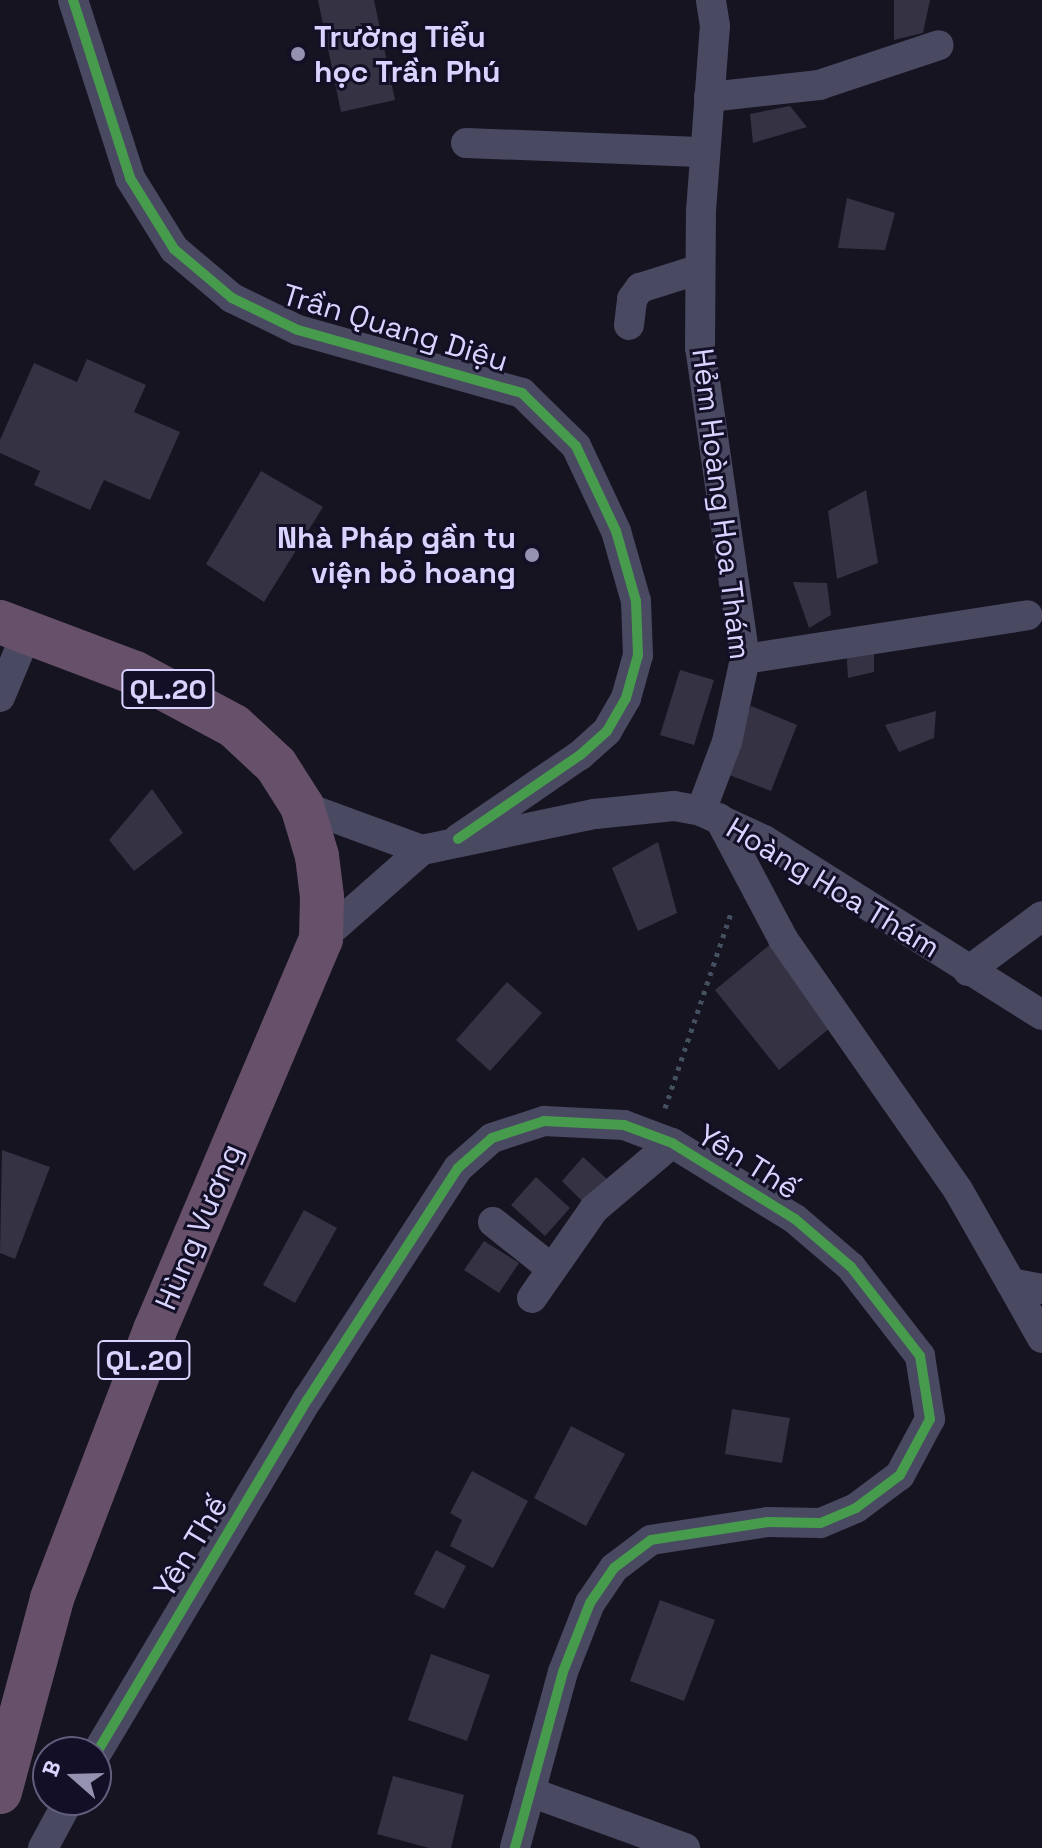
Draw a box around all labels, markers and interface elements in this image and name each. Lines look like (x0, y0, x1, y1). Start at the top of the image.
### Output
place label: Trường Tiểu học Trần Phú (314, 19, 501, 90)
marker: Trường Tiểu học Trần Phú (289, 45, 307, 63)
street label: Trần Quang Diệu (278, 277, 512, 379)
street label: Hẻm Hoàng Hoa Thám (684, 346, 758, 662)
place label: Nhà Pháp gần tu viện bỏ hoang (277, 520, 516, 590)
marker: Nhà Pháp gần tu viện bỏ hoang (523, 546, 541, 564)
road number: QL.20 (120, 665, 216, 713)
street label: Hoàng Hoa Thám (720, 810, 946, 966)
street label: Yên Thế (690, 1117, 806, 1207)
street label: Hùng Vương (148, 1138, 250, 1316)
road number: QL.20 (96, 1336, 192, 1384)
street label: Yên Thế (146, 1489, 236, 1605)
north arrow (32, 1736, 112, 1816)
text: B (36, 1757, 67, 1780)

